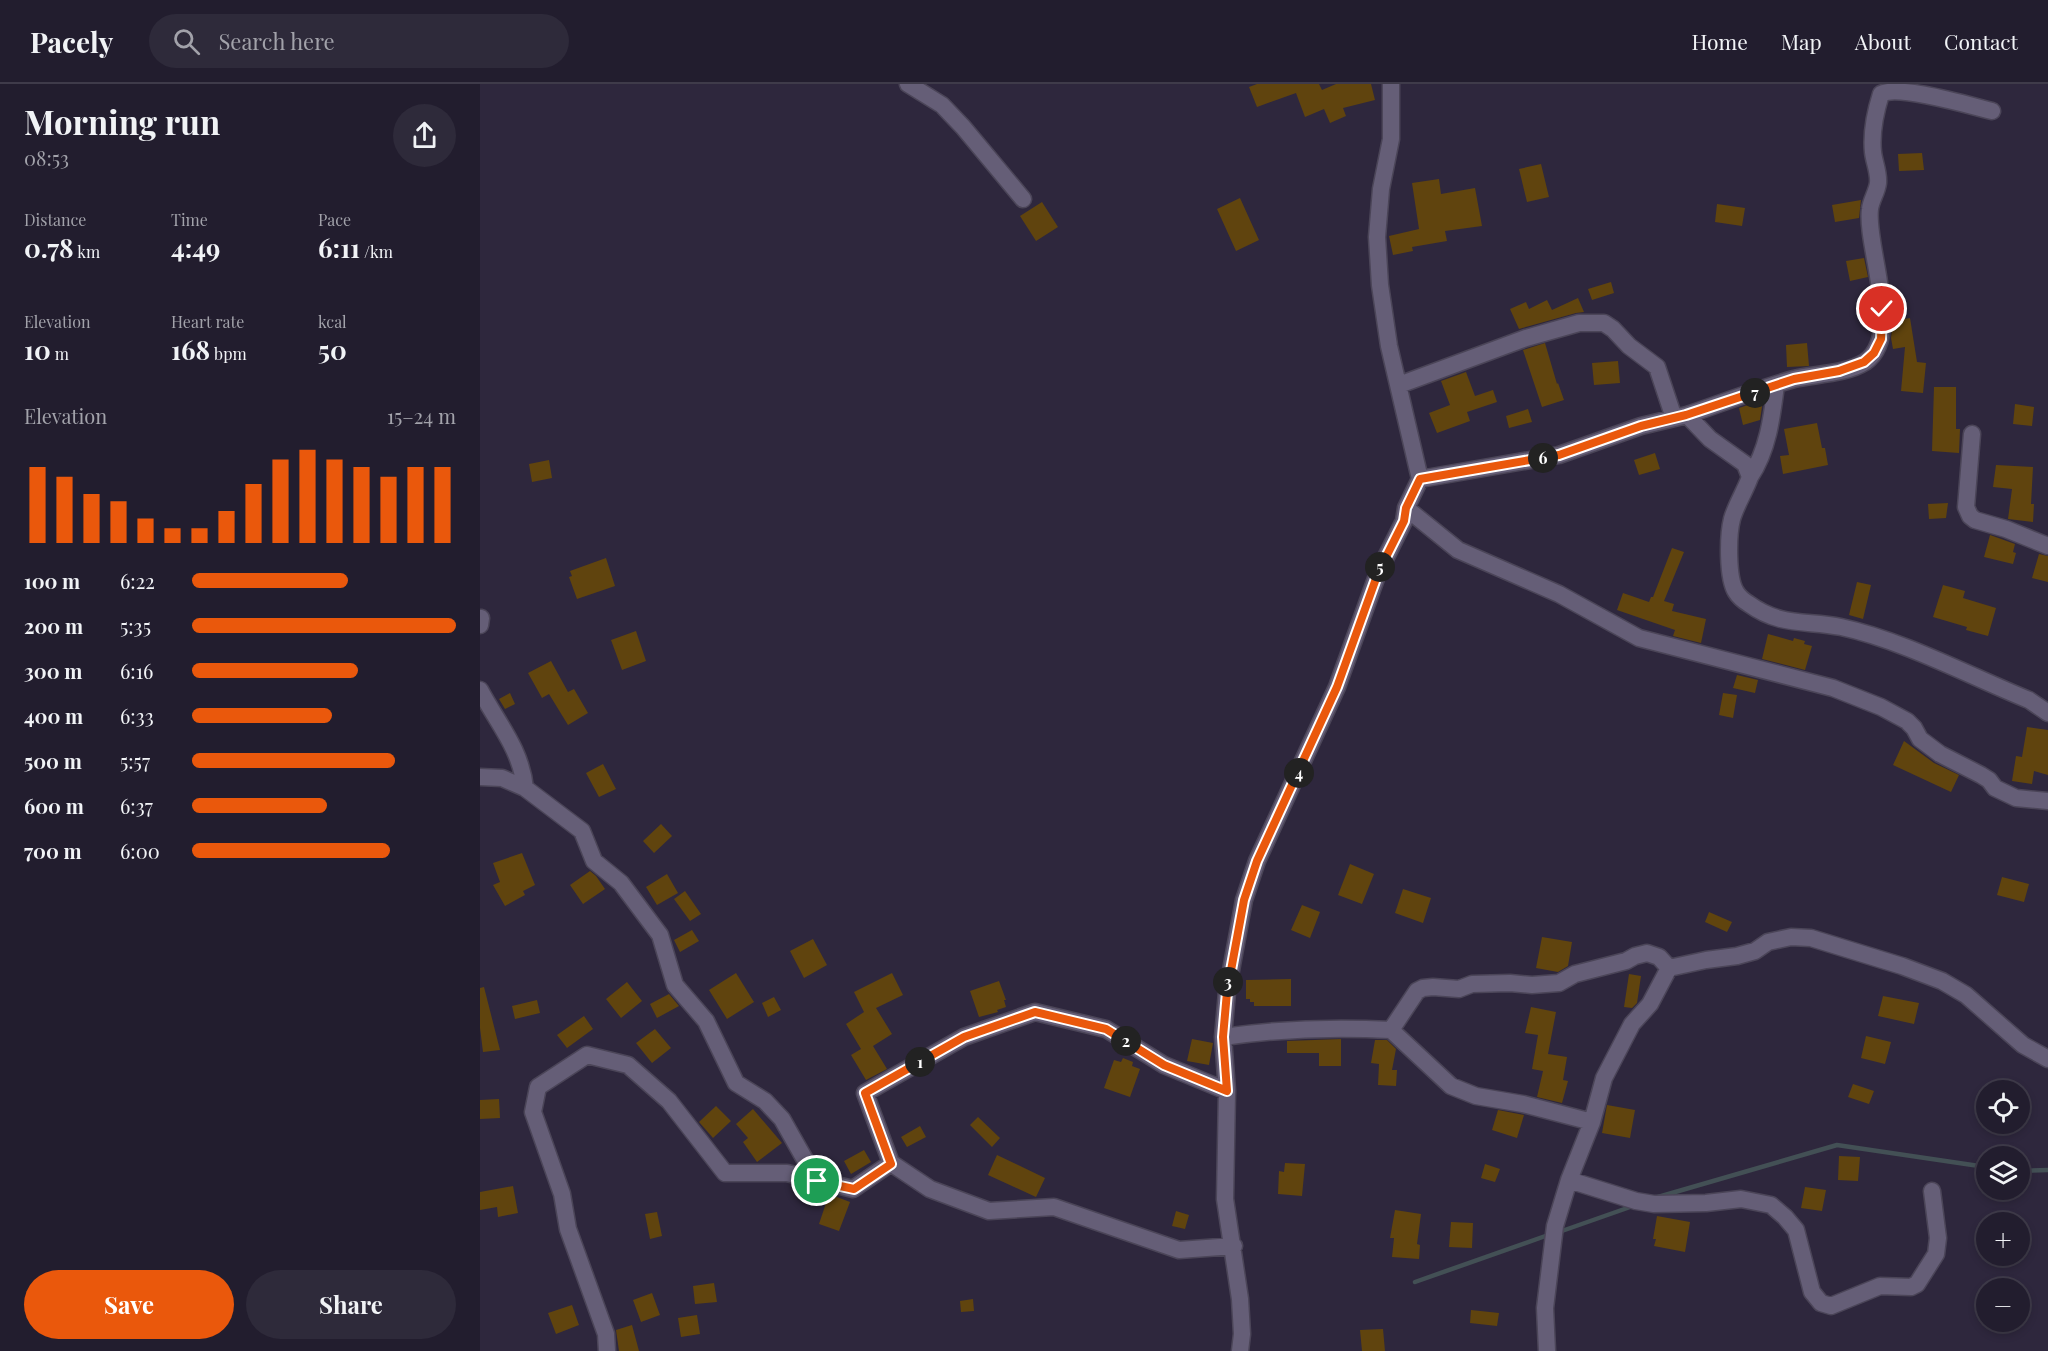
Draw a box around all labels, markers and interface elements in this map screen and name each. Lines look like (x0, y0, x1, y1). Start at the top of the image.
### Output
search box (149, 14, 569, 68)
text: Pacely (30, 23, 113, 60)
icon: search (170, 25, 203, 58)
text: Search here (218, 26, 335, 56)
text: Home (1692, 27, 1748, 55)
text: Map (1781, 27, 1822, 55)
text: About (1855, 27, 1911, 55)
text: Contact (1944, 27, 2018, 55)
text: Morning run (24, 99, 220, 143)
button: share (393, 104, 456, 167)
text: 08:53 (24, 144, 69, 171)
text: Distance (24, 209, 86, 230)
text: Time (171, 209, 208, 230)
text: Pace (318, 209, 351, 230)
text: 0.78 (24, 230, 74, 265)
text: 4:49 (171, 230, 220, 265)
text: 6:11 (318, 230, 360, 265)
text: km (74, 241, 100, 262)
text: /km (360, 241, 393, 262)
pin (1856, 283, 1907, 334)
icon: check (1865, 292, 1898, 325)
text: Elevation (24, 311, 91, 332)
text: Heart rate (171, 311, 244, 332)
text: kcal (318, 311, 347, 332)
text: 10 (24, 332, 51, 367)
text: 168 (171, 332, 210, 367)
text: 50 (318, 332, 347, 367)
text: m (51, 343, 69, 364)
text: bpm (210, 343, 247, 364)
pin: 7 (1740, 378, 1770, 408)
text: 7 (1751, 382, 1759, 403)
text: Elevation (24, 402, 107, 429)
text: 15–24 m (387, 402, 456, 429)
pin: 6 (1528, 443, 1558, 473)
text: 6 (1539, 447, 1547, 468)
pin: 5 (1365, 552, 1395, 582)
text: 5 (1376, 556, 1384, 577)
text: 100 m (24, 567, 80, 594)
text: 6:22 (120, 567, 155, 594)
text: 200 m (24, 612, 83, 639)
text: 5:35 (120, 612, 151, 639)
text: 300 m (24, 657, 82, 684)
text: 6:16 (120, 657, 153, 684)
text: 400 m (24, 702, 83, 729)
text: 6:33 (120, 702, 154, 729)
text: 500 m (24, 747, 82, 774)
text: 5:57 (120, 747, 150, 774)
pin: 4 (1284, 758, 1314, 788)
text: 4 (1295, 762, 1303, 783)
text: 600 m (24, 792, 84, 819)
text: 6:37 (120, 792, 153, 819)
text: 700 m (24, 837, 82, 864)
text: 6:00 (120, 837, 160, 864)
pin: 3 (1213, 967, 1243, 997)
text: 3 (1224, 971, 1232, 992)
pin: 2 (1111, 1026, 1141, 1056)
text: 2 (1122, 1030, 1130, 1051)
pin: 1 (905, 1047, 935, 1077)
text: 1 (917, 1051, 923, 1072)
map controls (1976, 1080, 2030, 1332)
button: locate (1976, 1080, 2030, 1134)
button: layers (1976, 1146, 2030, 1200)
pin (791, 1155, 842, 1206)
icon: arrive (800, 1164, 833, 1197)
button: + (1976, 1212, 2030, 1266)
button: Save (24, 1270, 234, 1339)
button: Share (246, 1270, 456, 1339)
button: − (1976, 1278, 2030, 1332)

